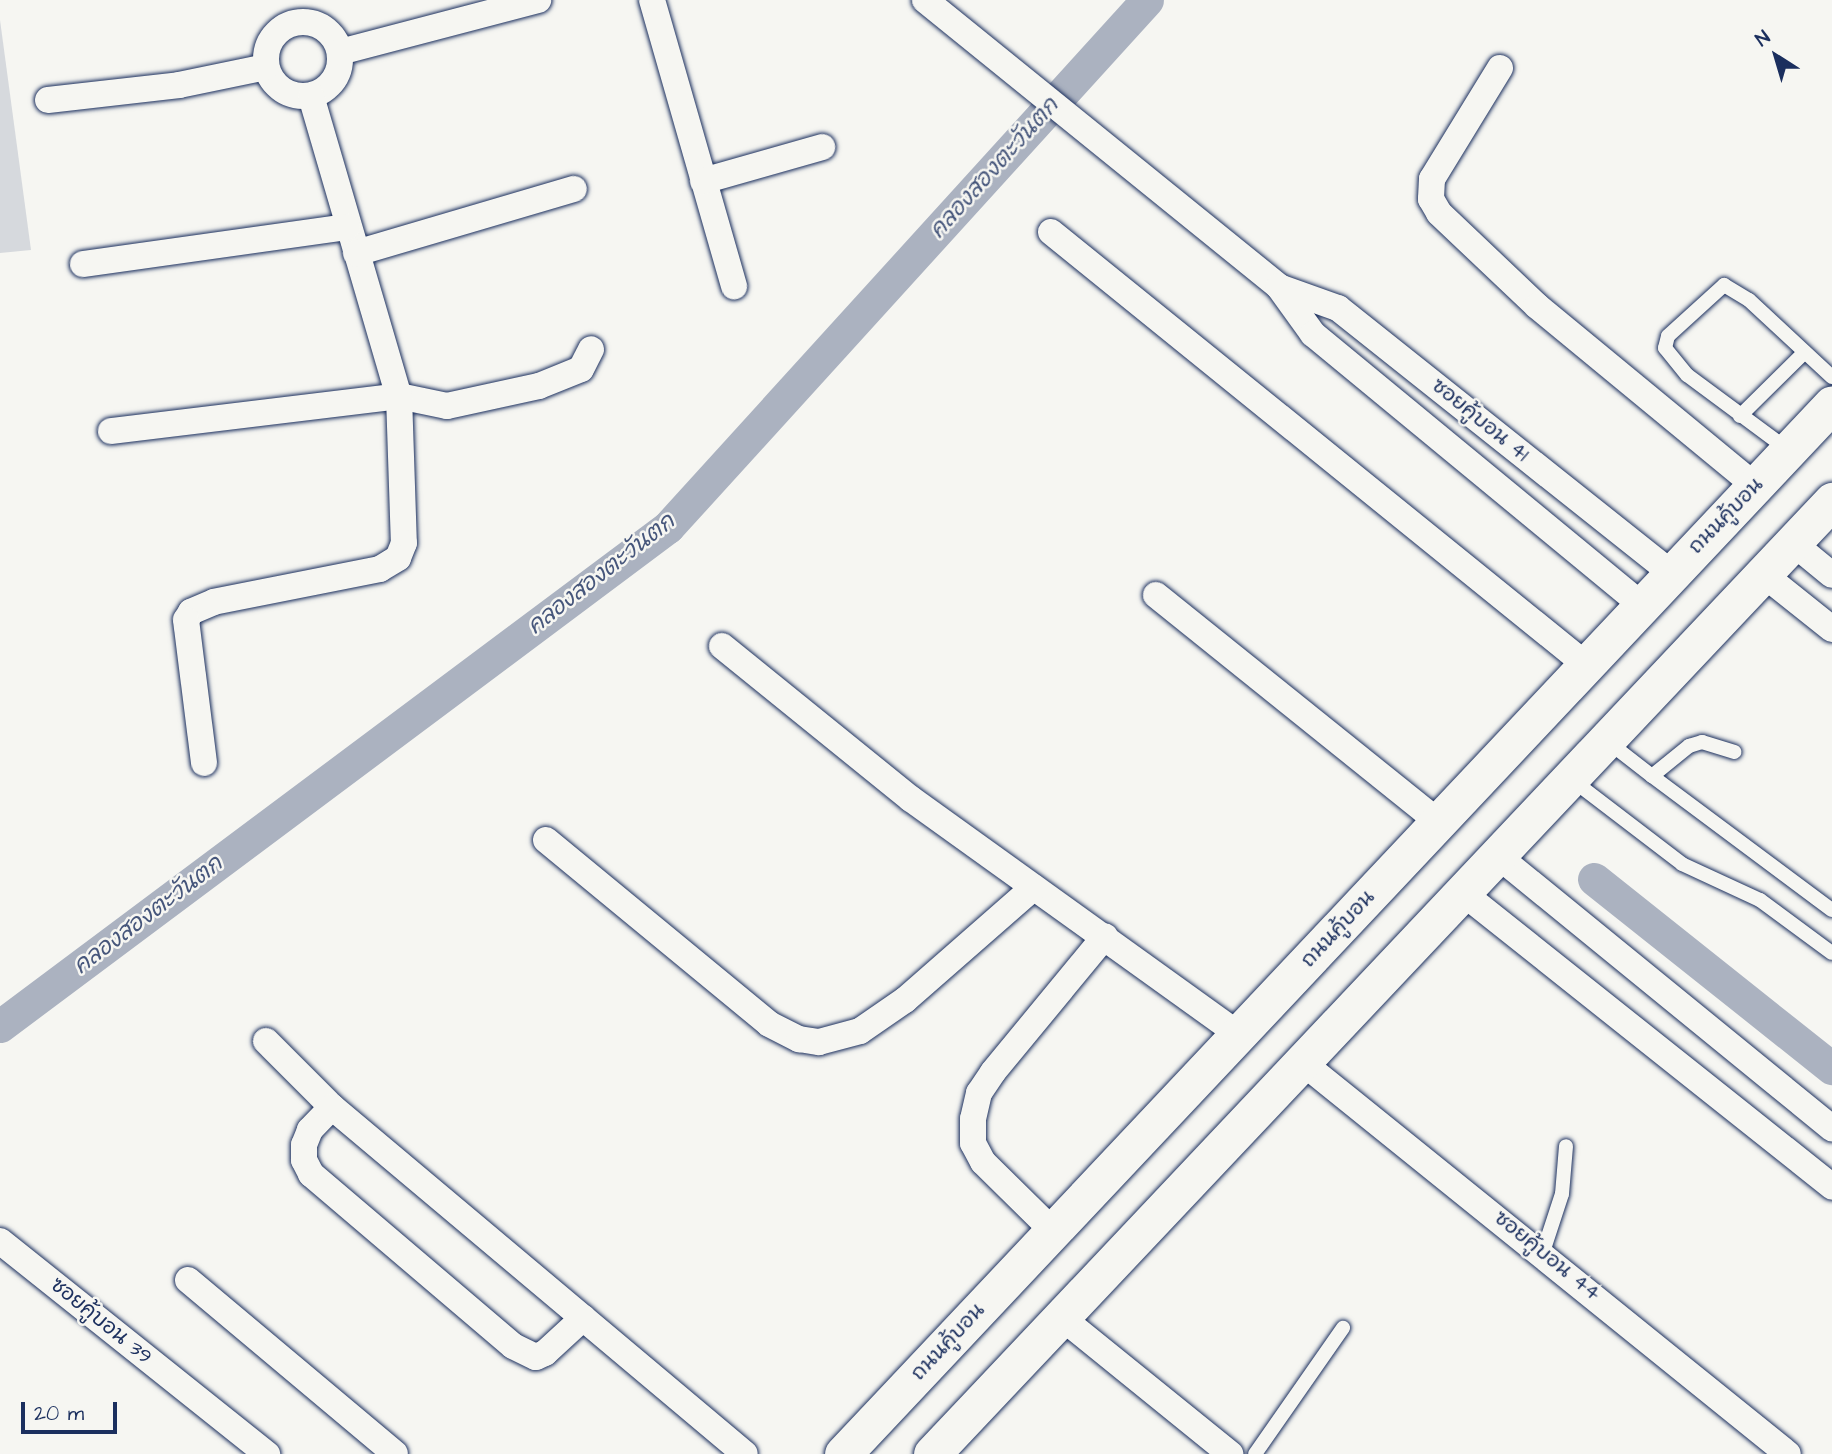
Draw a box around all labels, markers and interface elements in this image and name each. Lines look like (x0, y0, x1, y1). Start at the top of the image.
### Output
north arrow (1741, 21, 1811, 91)
text: N (1750, 24, 1776, 53)
water label: คลองสองตะวันตก (924, 92, 1064, 244)
street label: ซอยคู้บอน 41 (1426, 373, 1534, 467)
street label: ถนนคู้บอน (1683, 473, 1769, 559)
water label: คลองสองตะวันตก (522, 508, 680, 640)
water label: คลองสองตะวันตก (68, 850, 228, 980)
street label: ถนนคู้บอน (1296, 885, 1380, 973)
street label: ซอยคู้บอน 44 (1489, 1205, 1605, 1307)
street label: ซอยคู้บอน 39 (45, 1272, 157, 1370)
street label: ถนนคู้บอน (906, 1298, 990, 1386)
scale bar (24, 1388, 121, 1432)
text: 20 m (34, 1399, 84, 1428)

